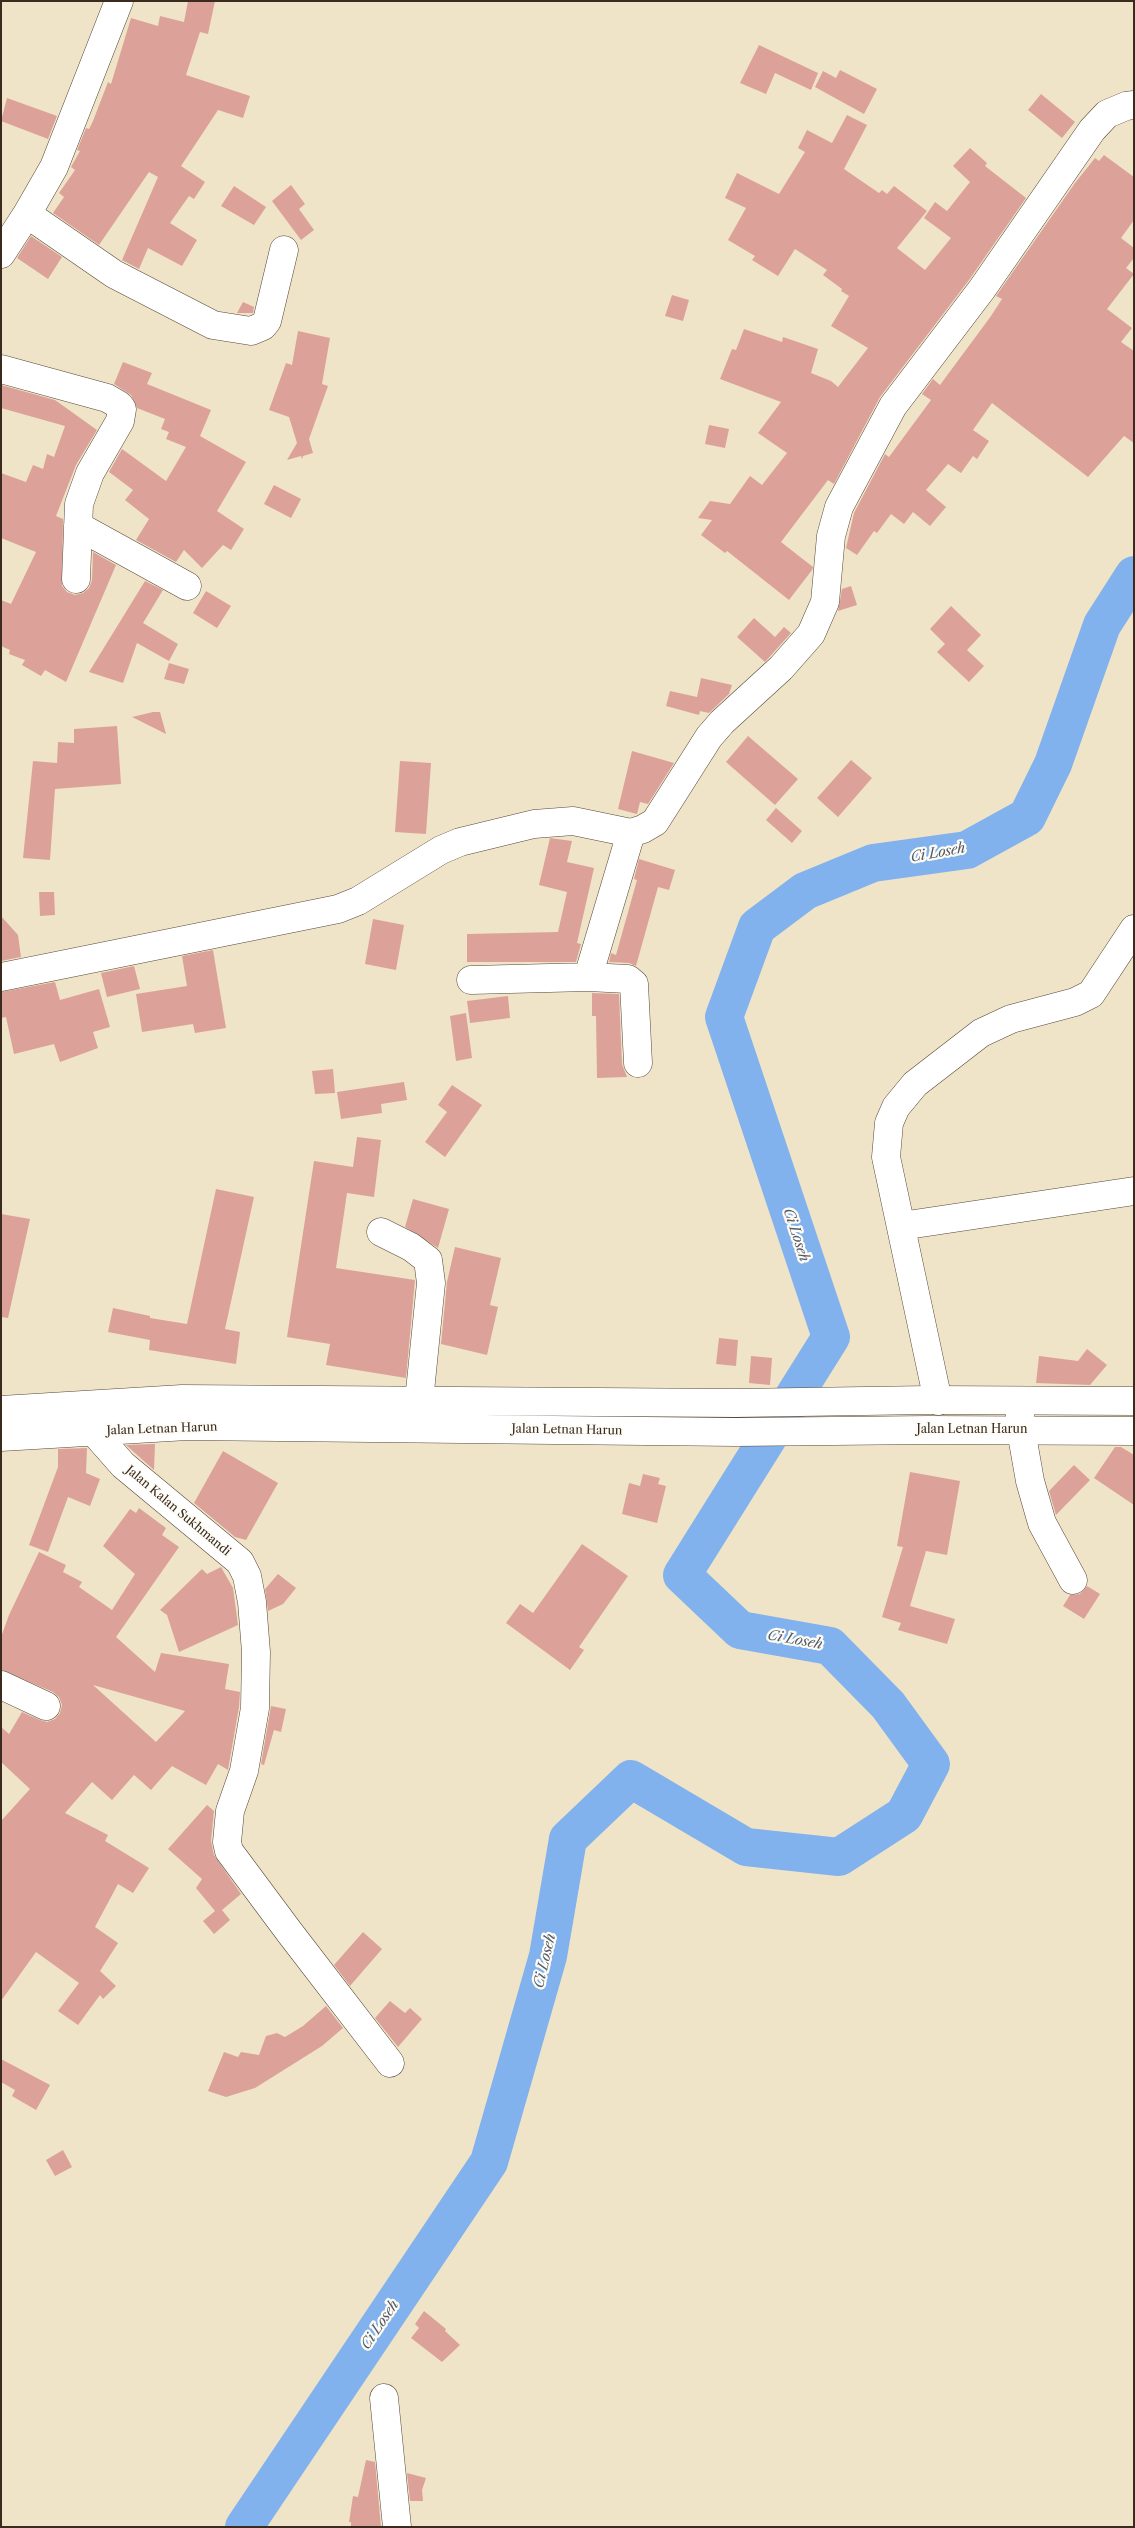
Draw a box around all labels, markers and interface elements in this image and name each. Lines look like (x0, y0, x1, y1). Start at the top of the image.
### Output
water label: Ci Loseh (909, 840, 967, 866)
water label: Ci Loseh (779, 1206, 813, 1264)
street label: Jalan Letnan Harun (106, 1420, 218, 1438)
street label: Jalan Letnan Harun (511, 1422, 623, 1438)
street label: Jalan Letnan Harun (917, 1423, 1027, 1437)
street label: Jalan Kalan Sukhmandi (123, 1463, 233, 1559)
water label: Ci Loseh (766, 1627, 824, 1653)
water label: Ci Loseh (531, 1932, 559, 1990)
water label: Ci Loseh (358, 2297, 402, 2353)

